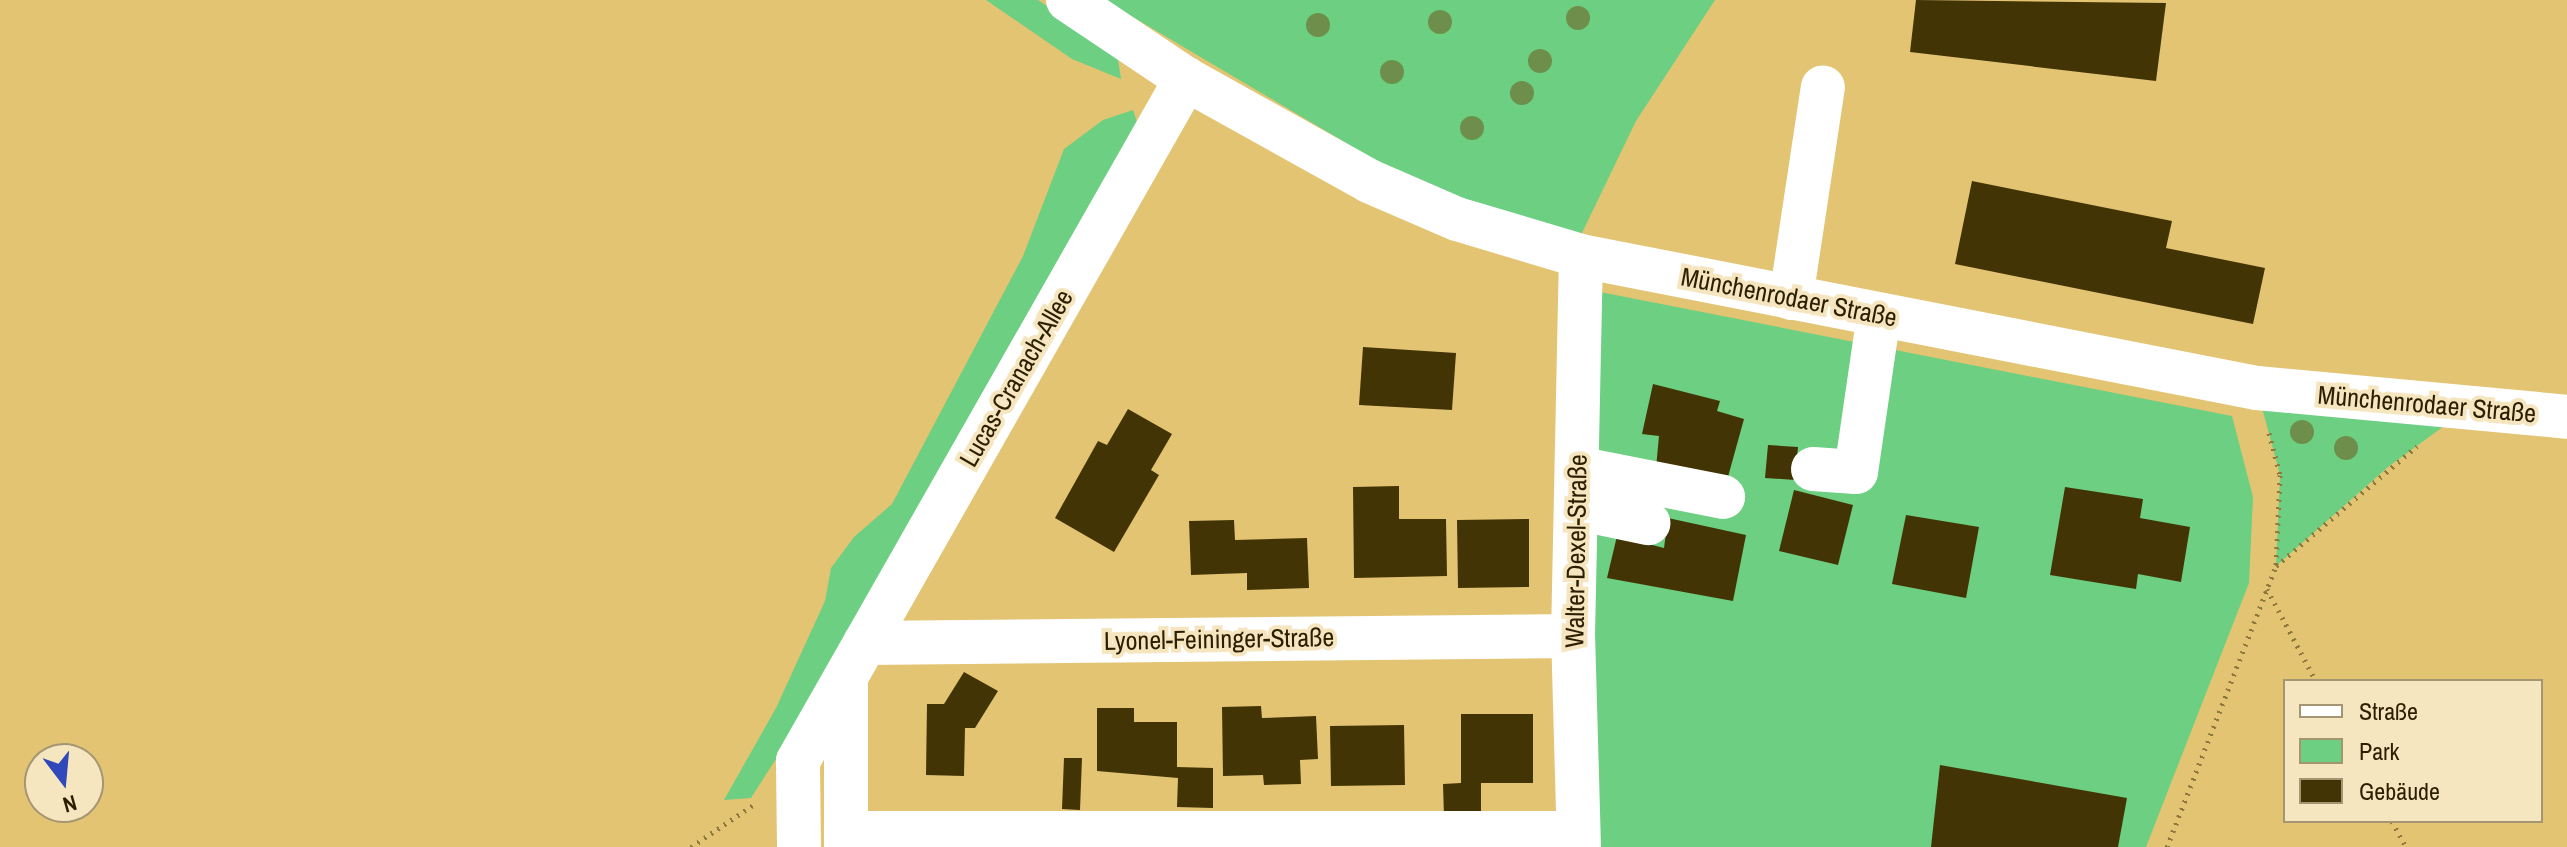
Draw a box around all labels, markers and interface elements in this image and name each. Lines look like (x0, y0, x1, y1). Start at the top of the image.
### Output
street label: Münchenrodaer Straße (1678, 261, 1900, 333)
street label: Lucas-Cranach-Allee (953, 284, 1079, 472)
street label: Münchenrodaer Straße (2316, 379, 2538, 429)
street label: Walter-Dexel-Straße (1559, 454, 1593, 648)
street label: Lyonel-Feininger-Straße (1104, 621, 1334, 657)
legend (2283, 679, 2543, 823)
text: Straße (2359, 695, 2418, 727)
text: Park (2359, 735, 2399, 767)
north arrow (24, 743, 104, 823)
text: Gebäude (2359, 775, 2440, 807)
text: N (60, 788, 80, 820)

